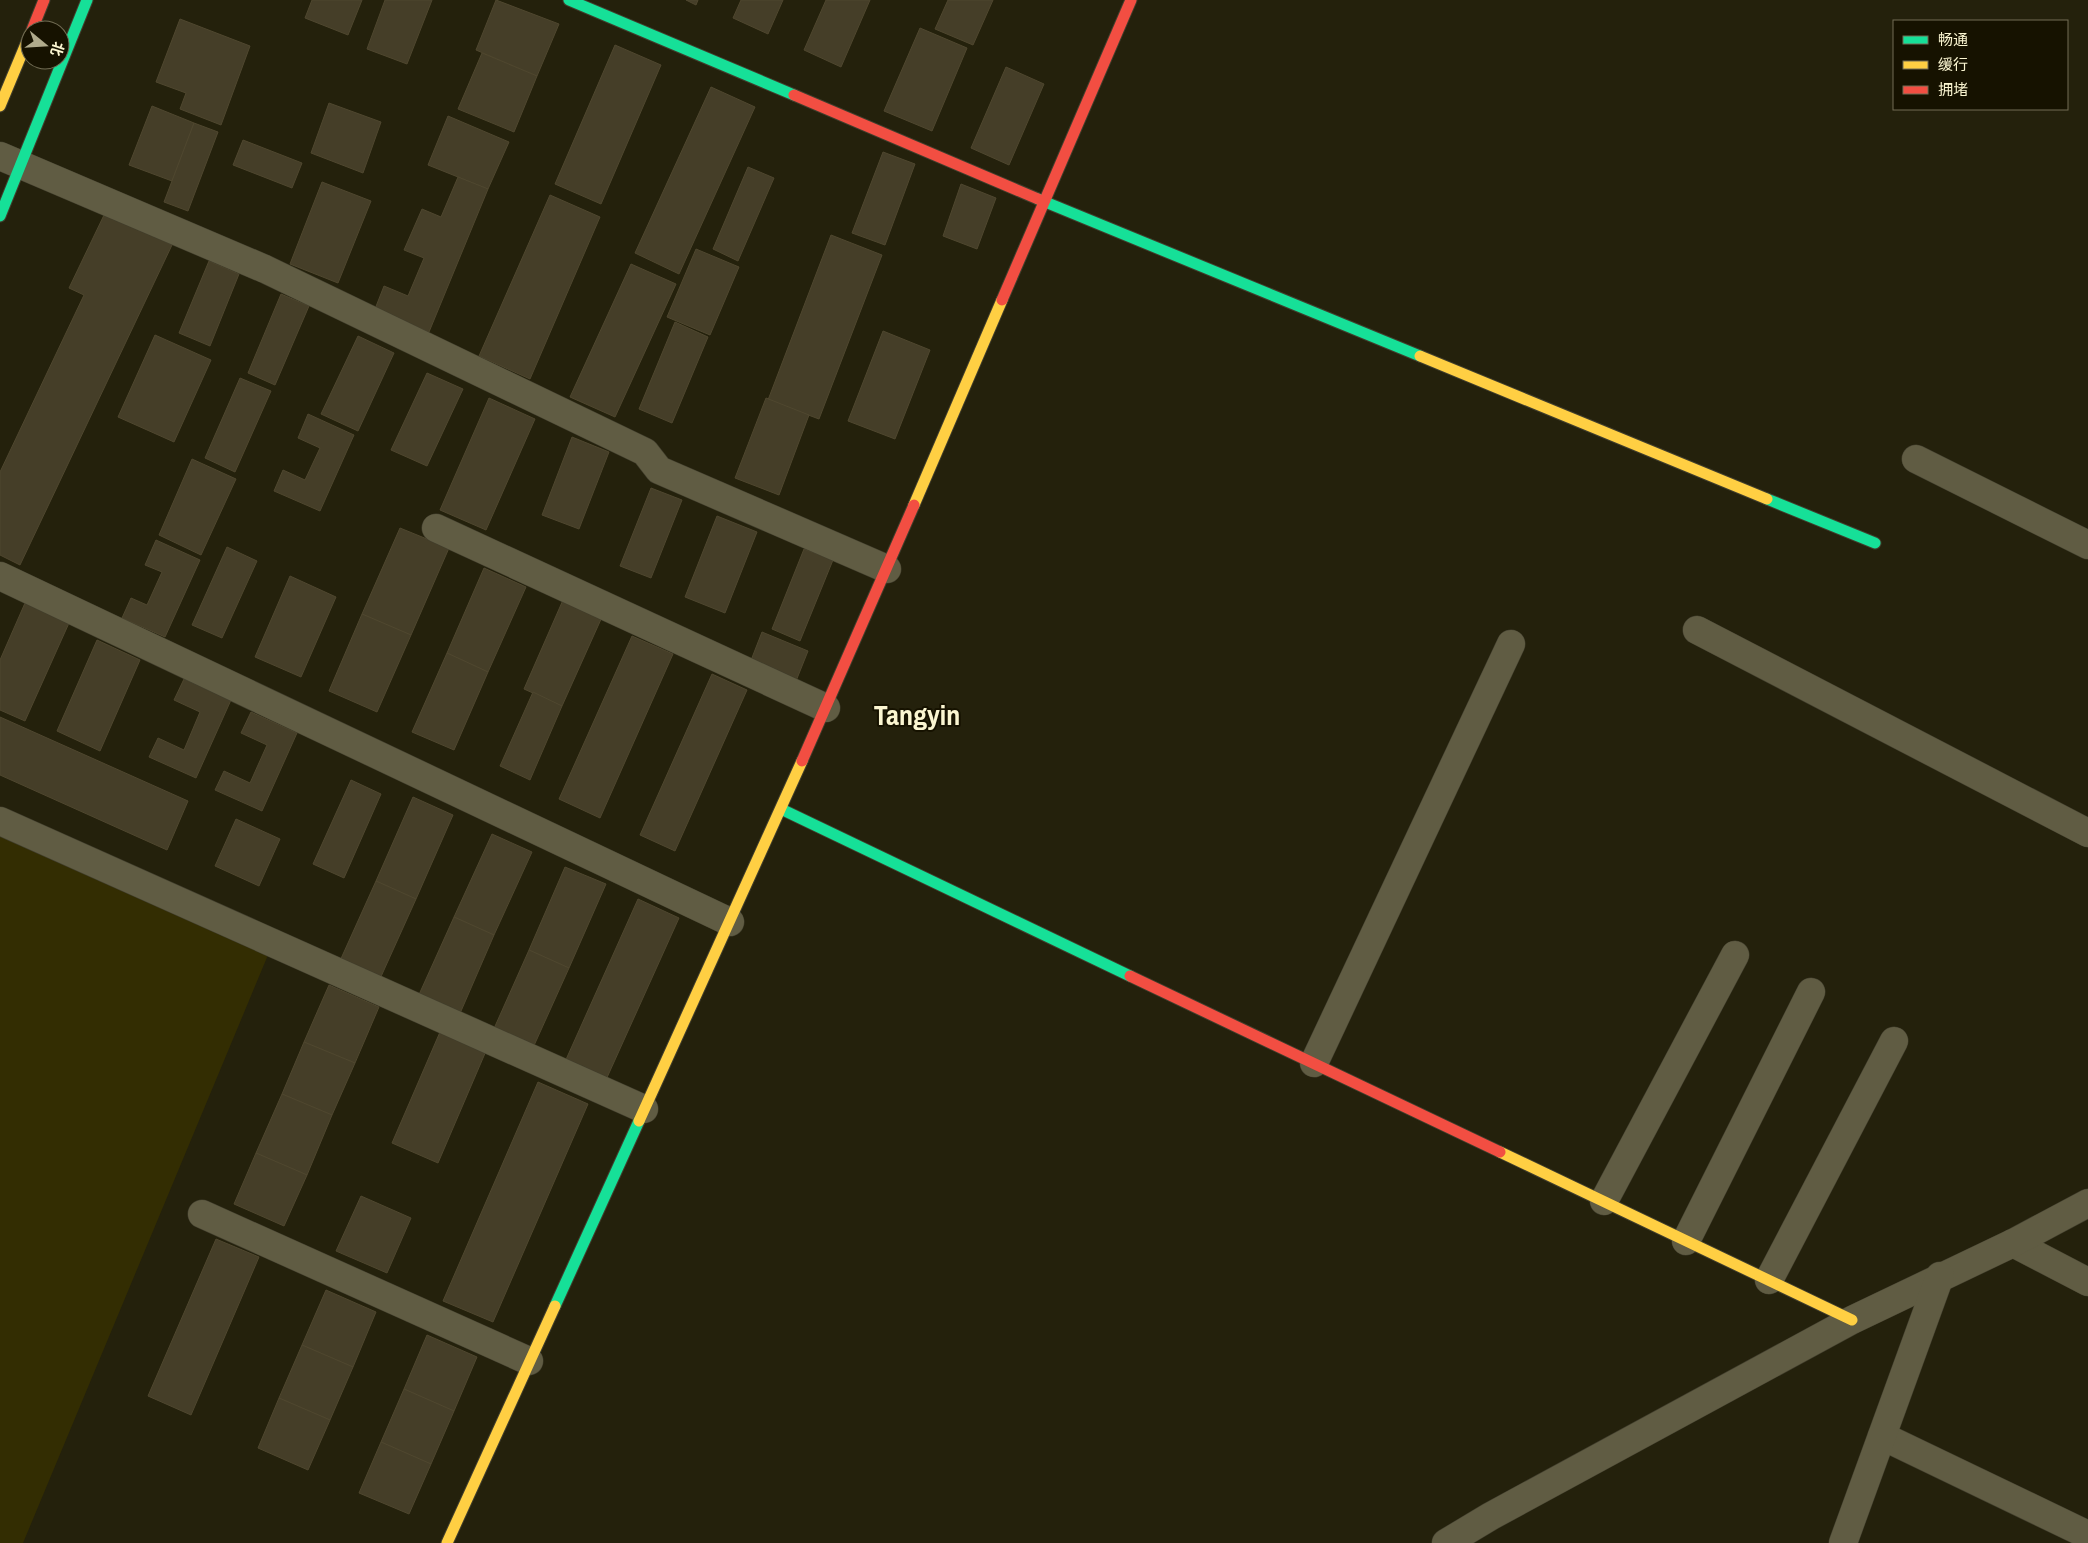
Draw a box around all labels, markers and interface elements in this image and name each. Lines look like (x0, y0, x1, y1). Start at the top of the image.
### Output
north arrow (20, 20, 70, 70)
legend (1893, 20, 2068, 110)
text: 畅通 (1938, 29, 1968, 50)
text: 北 (47, 40, 68, 58)
text: 缓行 (1938, 54, 1968, 75)
text: 拥堵 (1938, 79, 1968, 100)
district label: Tangyin (874, 696, 960, 734)

